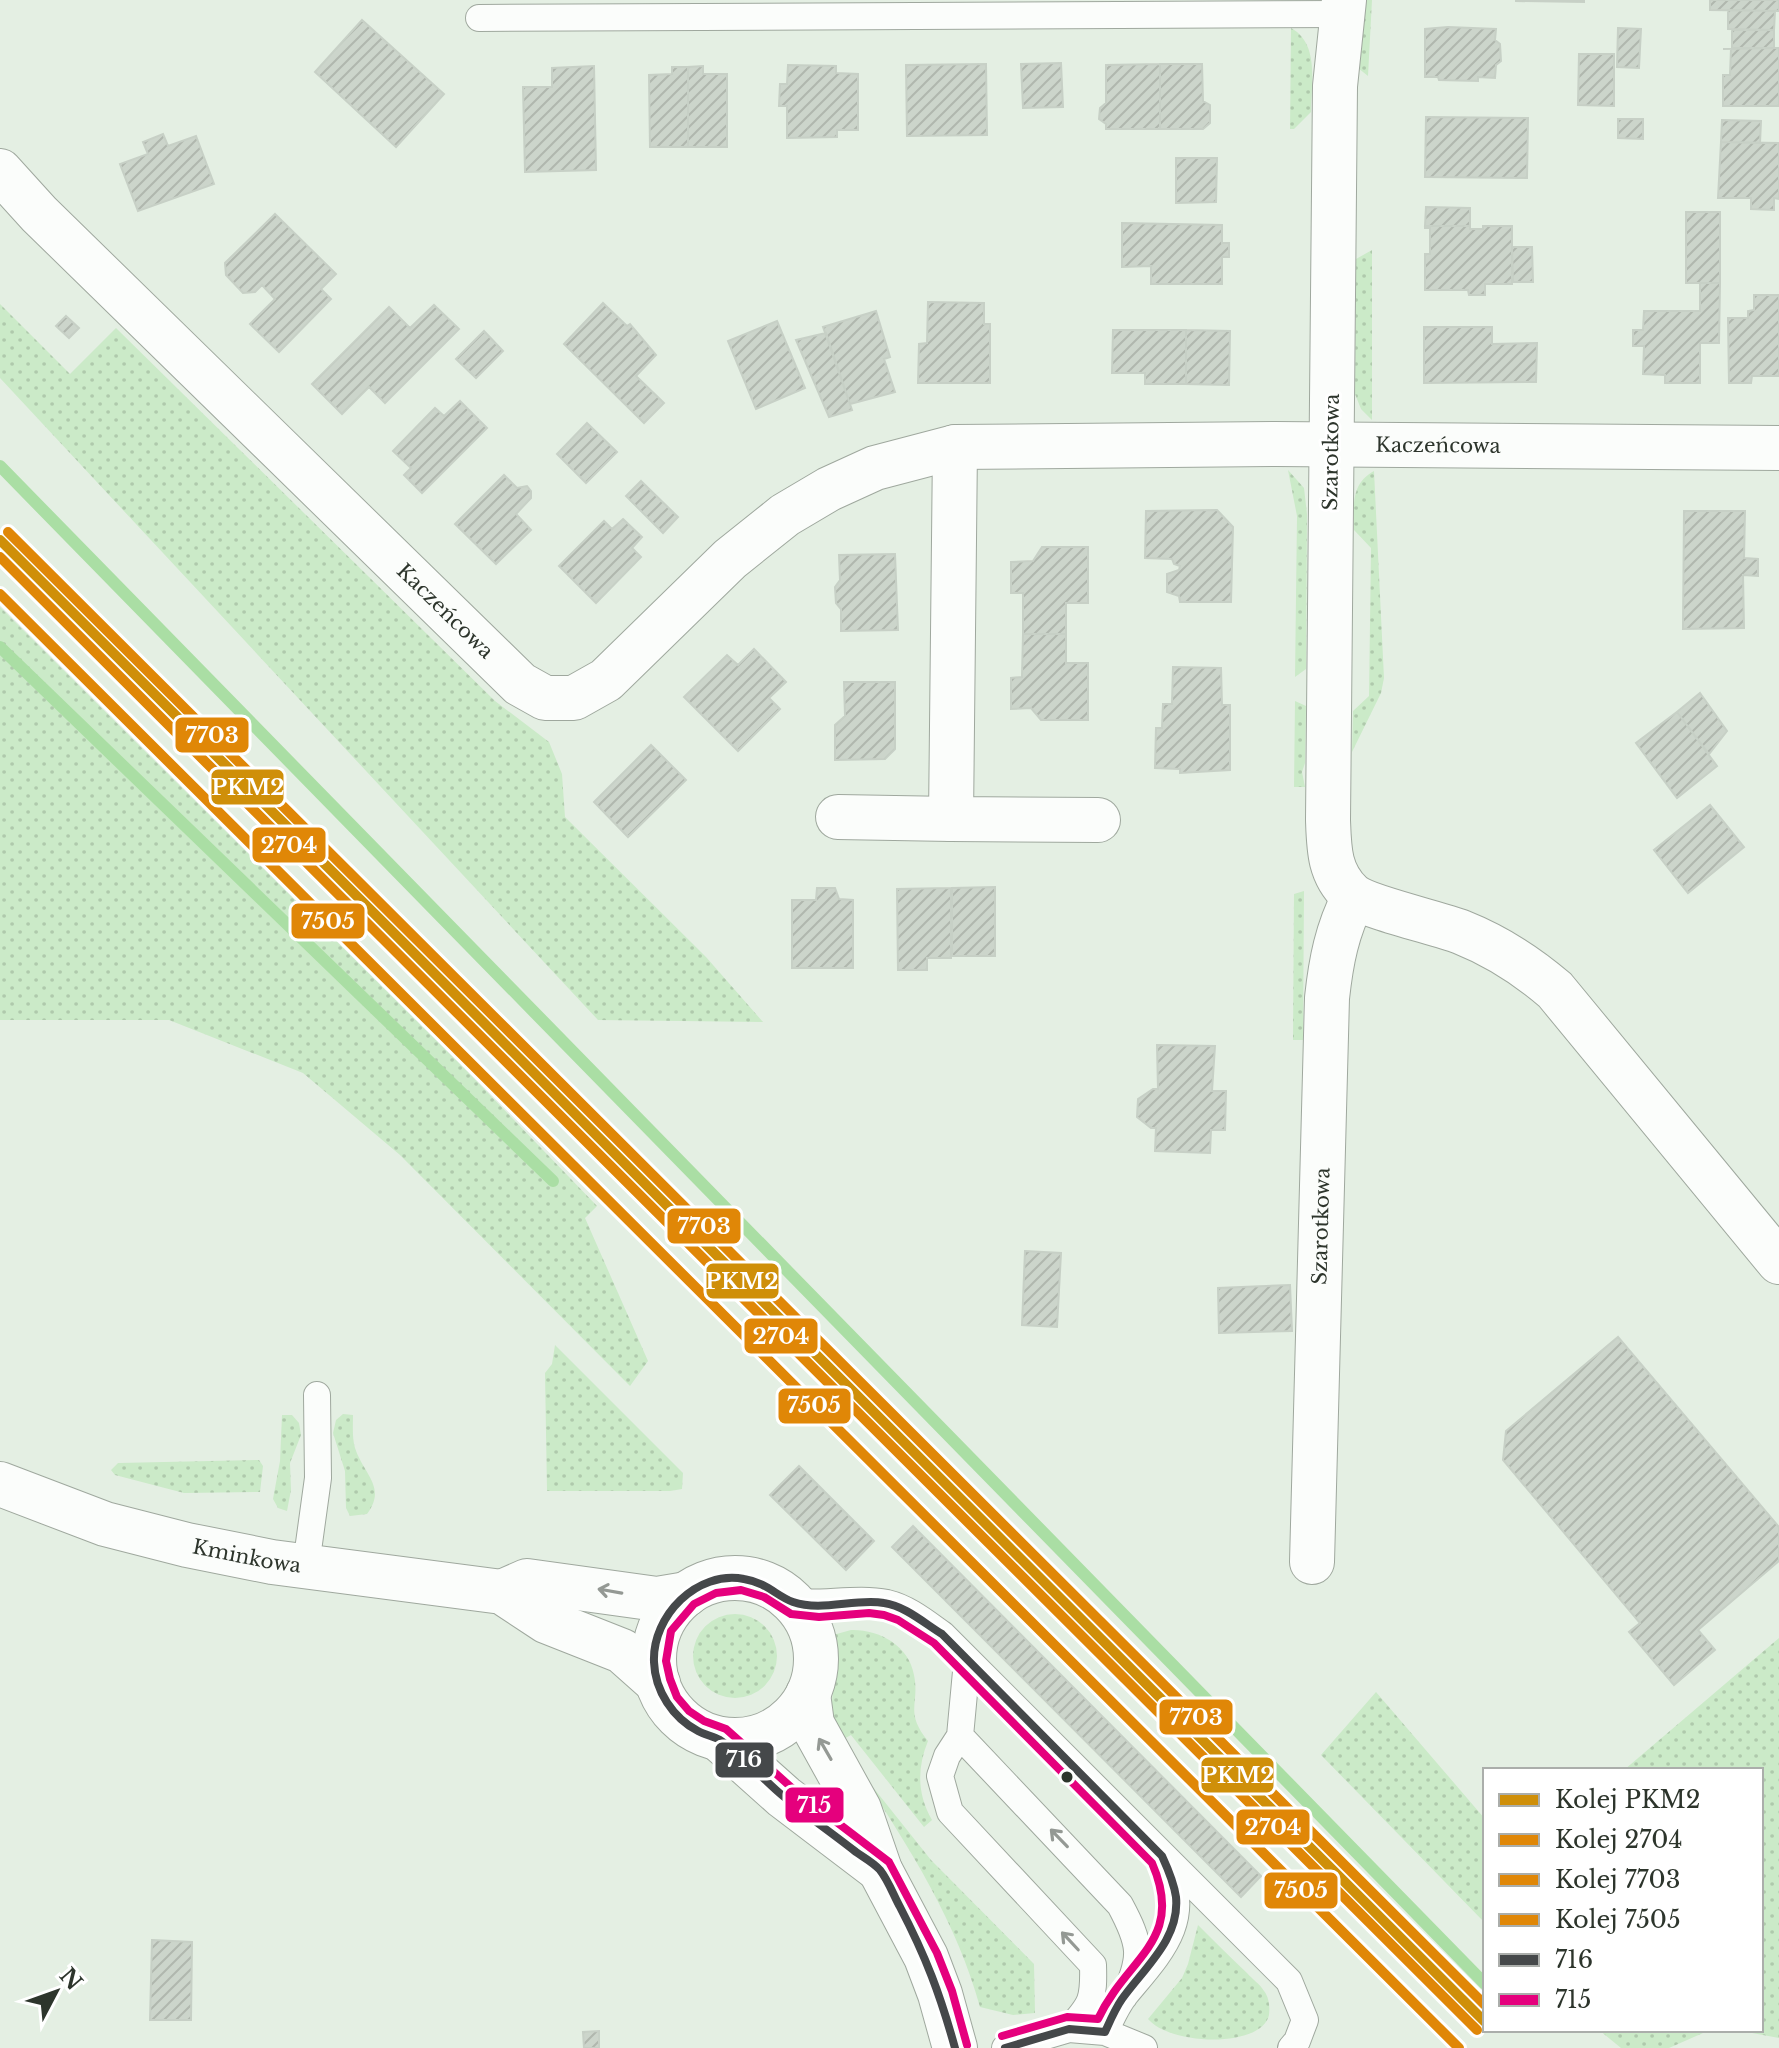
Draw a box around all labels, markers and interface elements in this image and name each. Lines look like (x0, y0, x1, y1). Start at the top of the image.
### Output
street label: Szarotkowa (1318, 392, 1344, 511)
street label: Kaczeńcowa (1375, 433, 1502, 458)
street label: Kaczeńcowa (392, 559, 499, 664)
line badge: 7703 (174, 716, 250, 754)
text: 7703 (185, 722, 239, 749)
line badge: PKM2 (210, 768, 285, 806)
text: PKM2 (211, 774, 285, 801)
line badge: 2704 (251, 826, 327, 864)
text: 2704 (261, 832, 317, 859)
line badge: 7505 (290, 902, 366, 940)
text: 7505 (301, 908, 355, 935)
street label: Szarotkowa (1307, 1166, 1335, 1285)
line badge: 7703 (666, 1207, 742, 1245)
text: 7703 (677, 1213, 731, 1240)
line badge: PKM2 (705, 1262, 780, 1300)
text: PKM2 (705, 1268, 779, 1295)
line badge: 2704 (743, 1317, 819, 1355)
text: 2704 (753, 1323, 809, 1350)
line badge: 7505 (777, 1387, 852, 1425)
text: 7505 (787, 1392, 841, 1419)
street label: Kminkowa (191, 1534, 303, 1578)
one-way arrow (597, 1583, 623, 1598)
line badge: 7703 (1158, 1698, 1234, 1736)
text: 7703 (1169, 1704, 1223, 1731)
one-way arrow (816, 1738, 832, 1761)
line badge: 716 (714, 1741, 775, 1779)
text: 716 (726, 1746, 762, 1773)
line badge: PKM2 (1200, 1756, 1275, 1794)
text: PKM2 (1201, 1762, 1275, 1789)
legend (1483, 1768, 1763, 2032)
unlabelled marker (1059, 1769, 1075, 1785)
text: Kolej PKM2 (1555, 1785, 1701, 1814)
line badge: 715 (784, 1786, 845, 1824)
text: 715 (797, 1792, 831, 1819)
line badge: 2704 (1235, 1808, 1311, 1846)
text: 2704 (1245, 1814, 1301, 1841)
text: Kolej 2704 (1555, 1825, 1682, 1854)
one-way arrow (1049, 1828, 1068, 1848)
text: Kolej 7703 (1555, 1865, 1680, 1894)
line badge: 7505 (1263, 1871, 1339, 1910)
text: 7505 (1274, 1877, 1328, 1904)
text: Kolej 7505 (1555, 1905, 1681, 1934)
one-way arrow (1061, 1931, 1080, 1951)
text: 716 (1555, 1945, 1593, 1974)
north arrow (16, 1952, 96, 2032)
text: N (54, 1963, 88, 1996)
text: 715 (1555, 1985, 1591, 2014)

